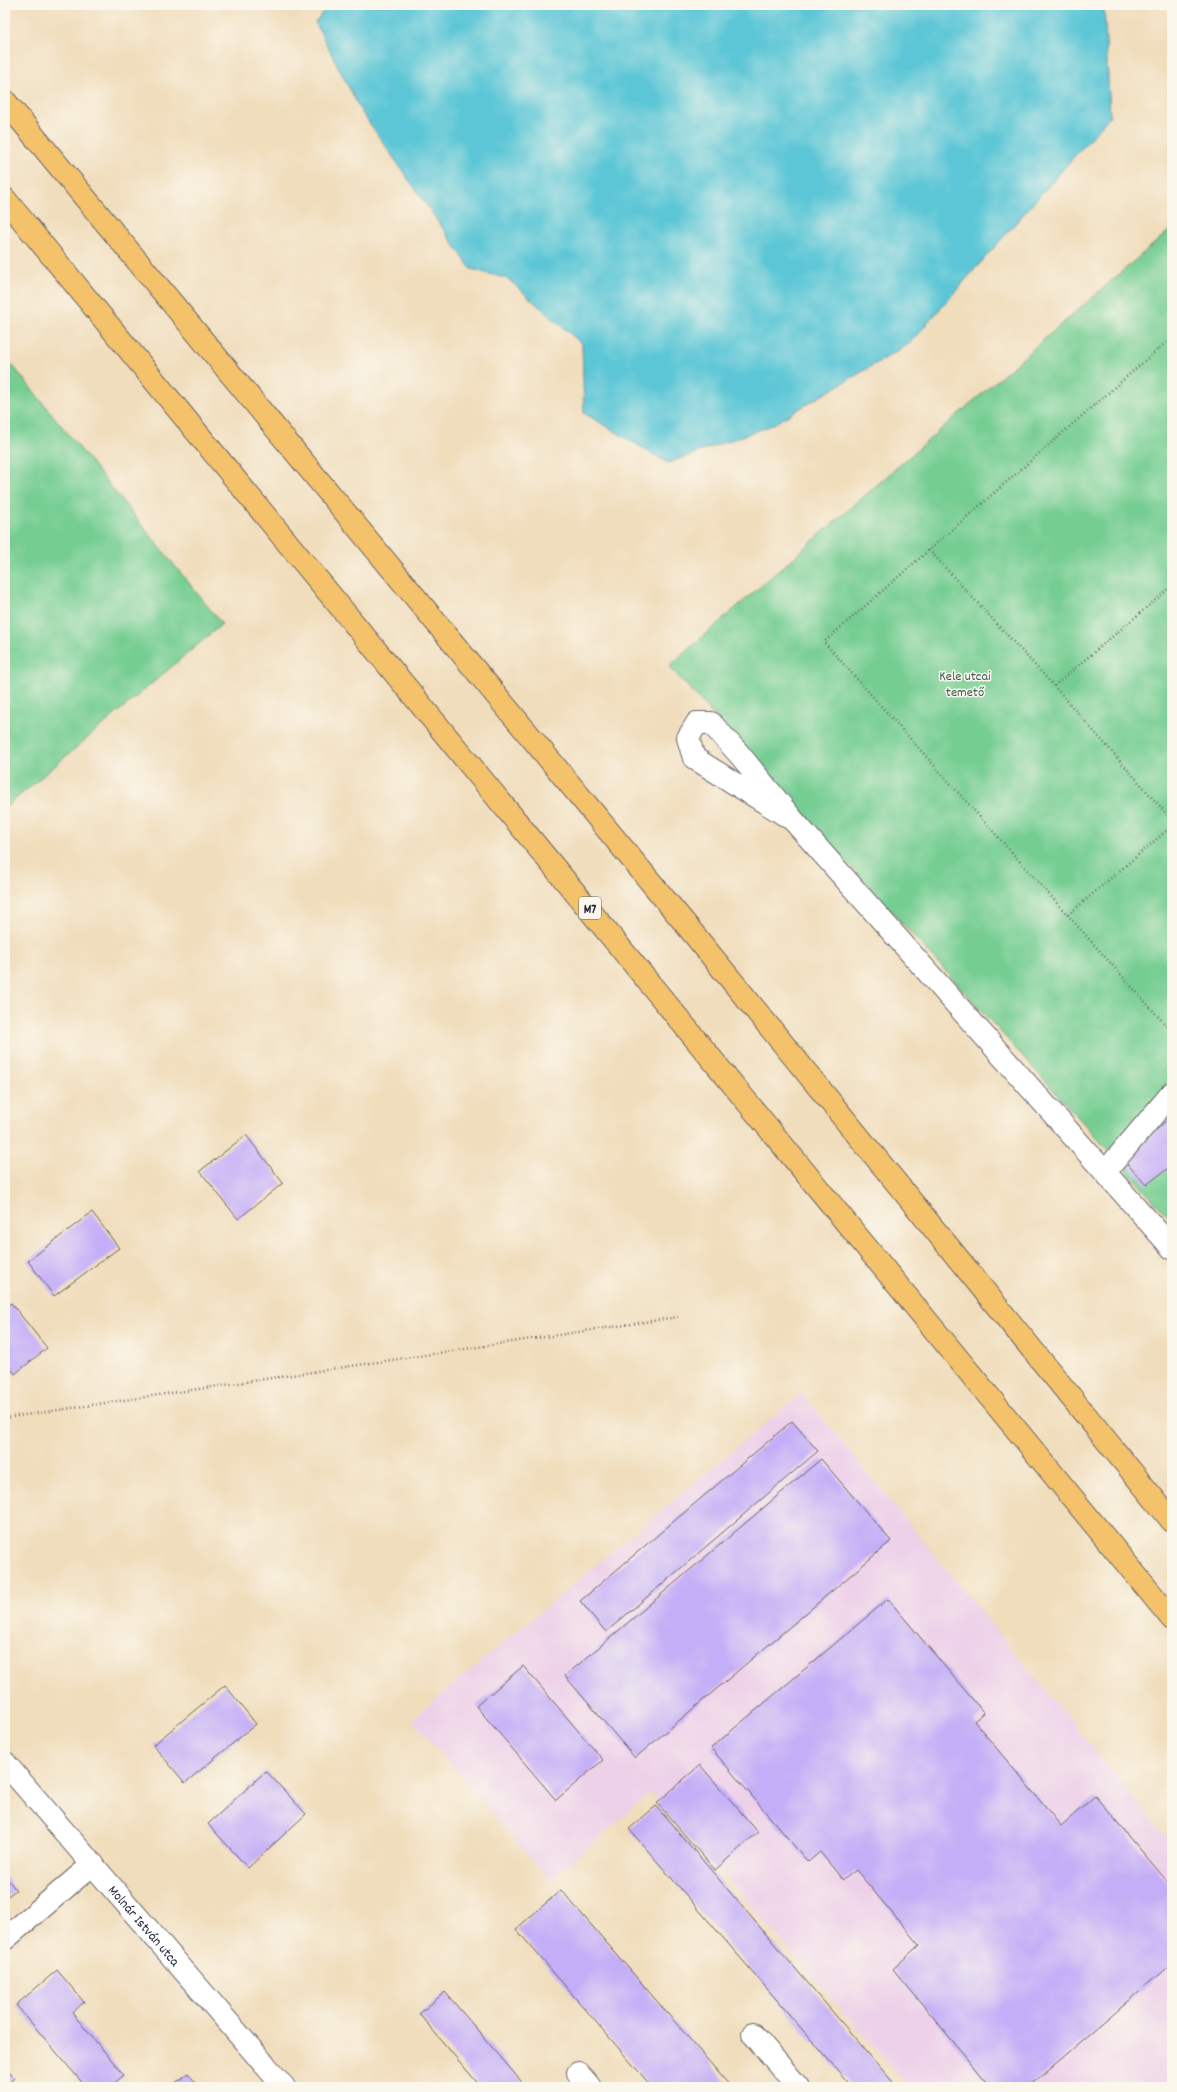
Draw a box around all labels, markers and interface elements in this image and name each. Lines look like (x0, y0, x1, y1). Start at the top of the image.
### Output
park label: Kele utcai temető (939, 667, 991, 703)
road number: M7 (579, 897, 601, 919)
street label: Molnár István utca (103, 1882, 184, 1972)

